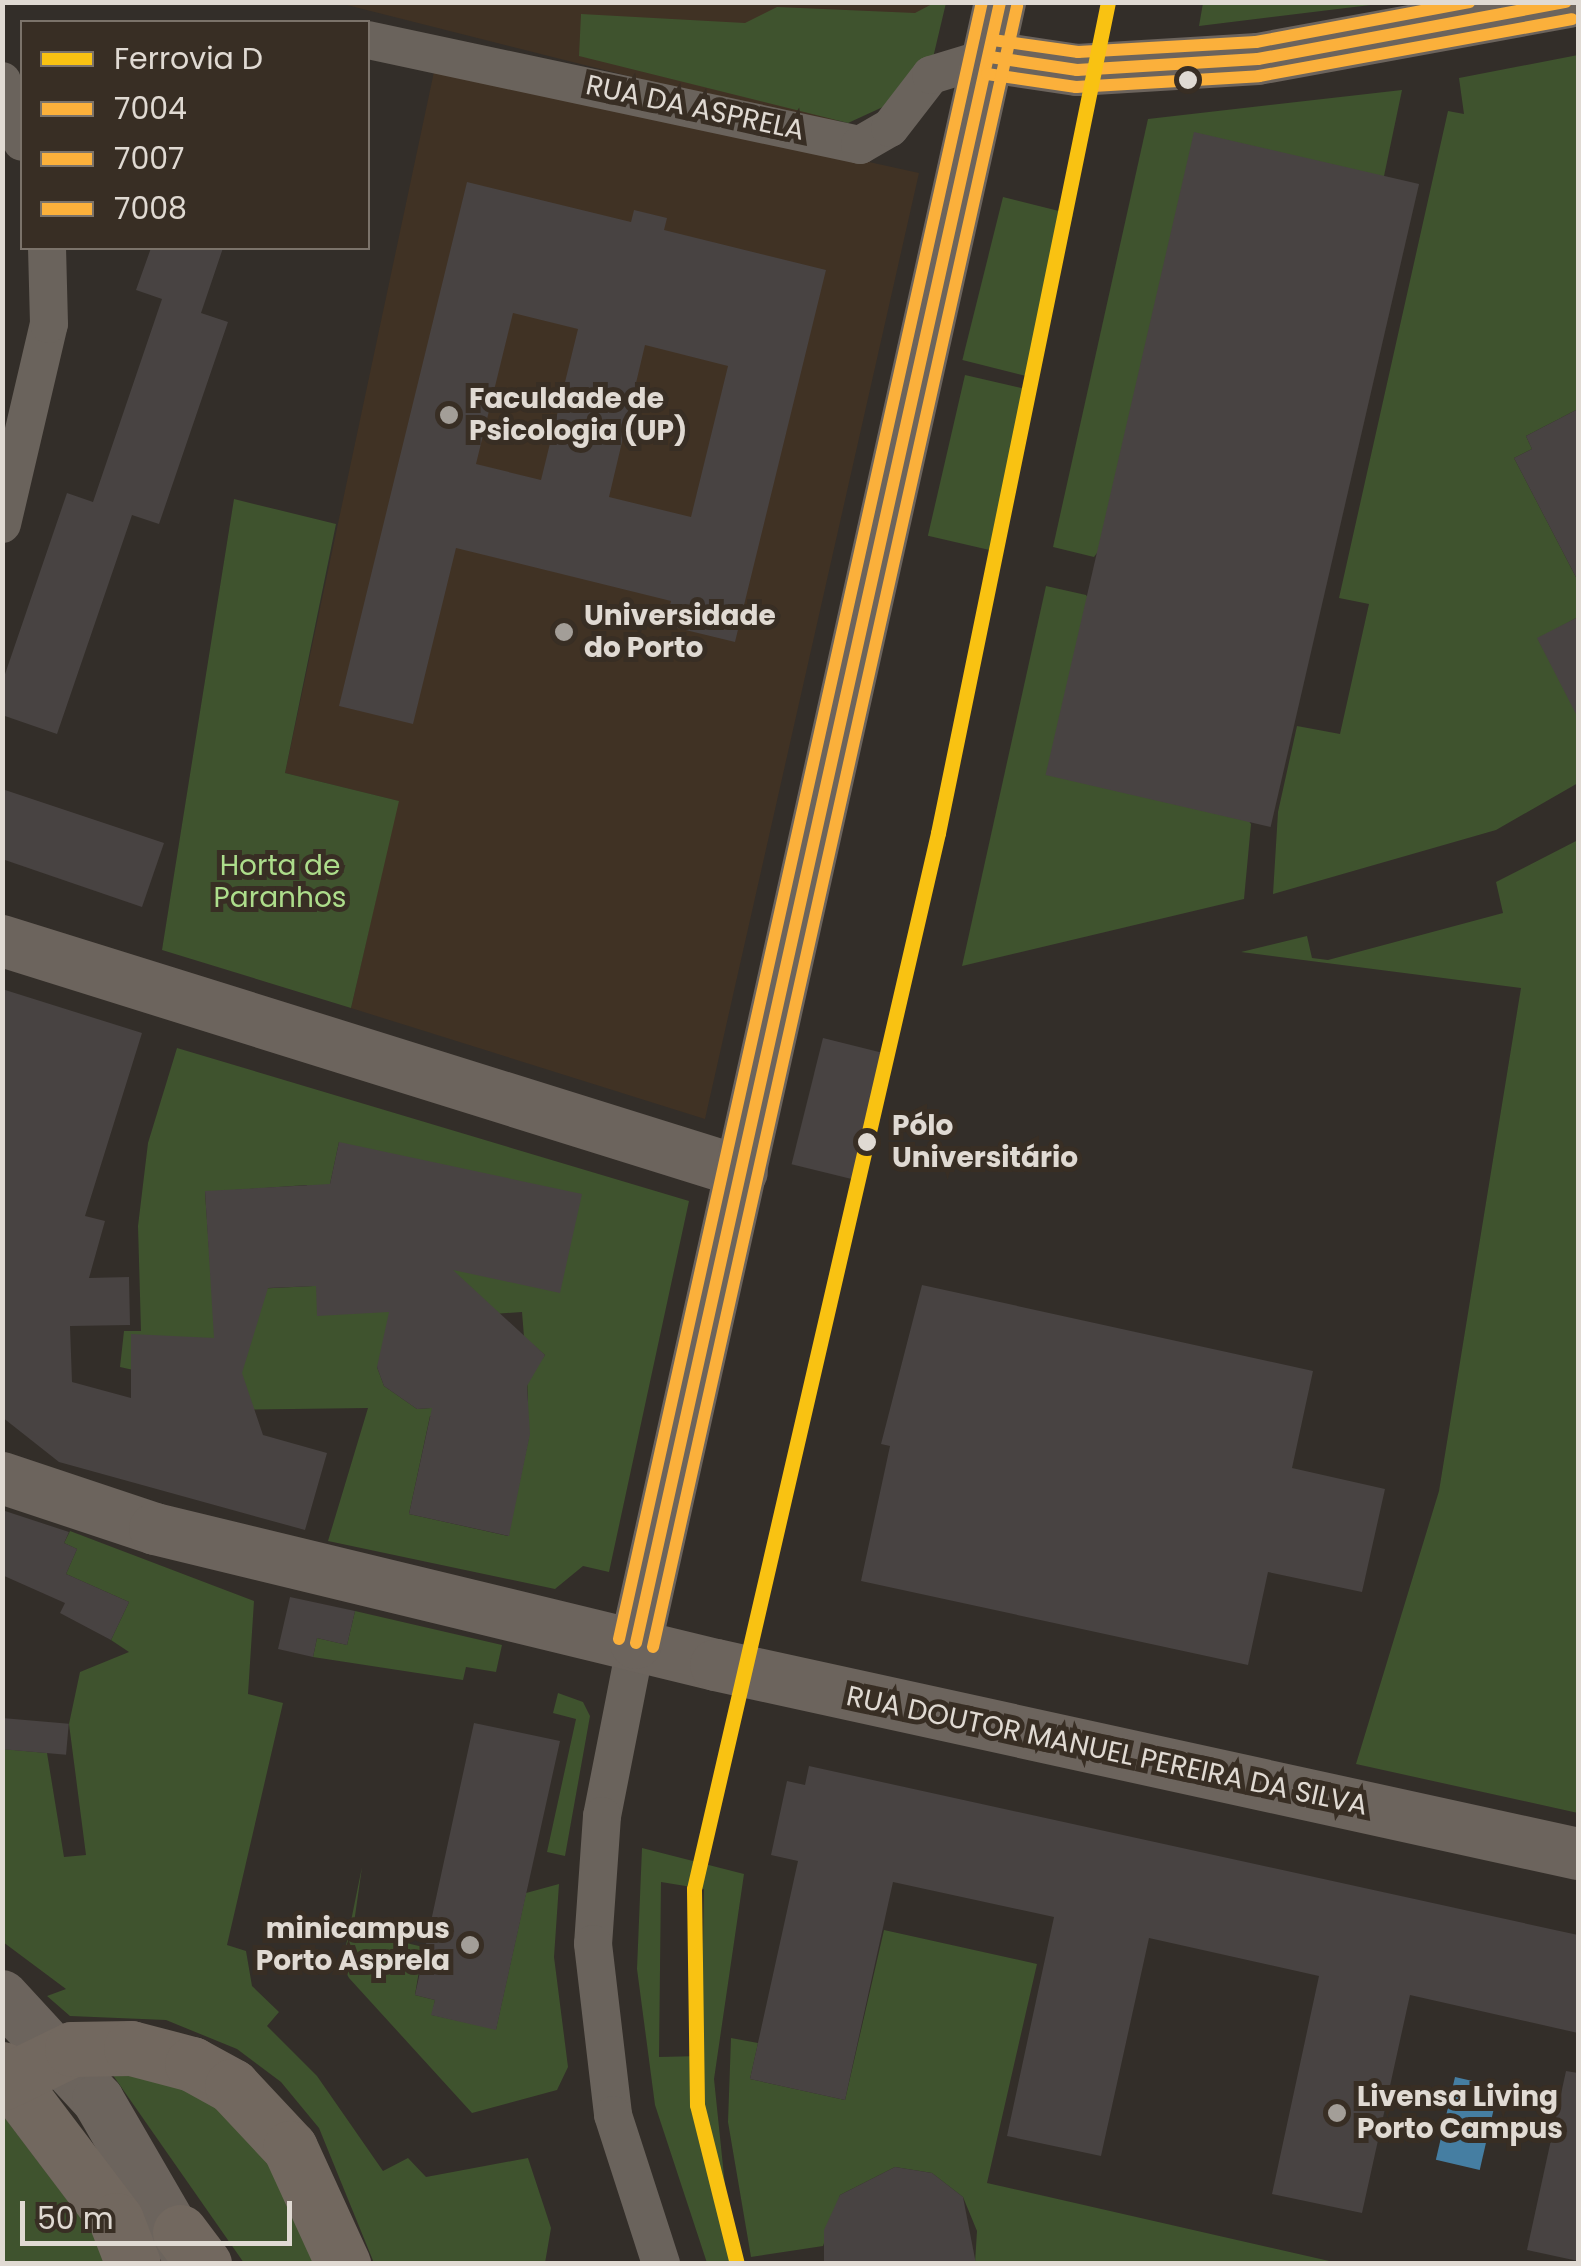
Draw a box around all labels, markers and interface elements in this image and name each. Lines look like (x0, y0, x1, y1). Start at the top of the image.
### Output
legend (20, 20, 370, 250)
text: Ferrovia D (114, 37, 263, 80)
street label: RUA DA ASPRELA (583, 68, 807, 148)
unlabelled marker (1178, 70, 1198, 90)
text: 7004 (114, 87, 187, 130)
text: 7007 (114, 137, 184, 180)
text: 7008 (114, 187, 187, 230)
place label: Faculdade de Psicologia (UP) (469, 382, 687, 448)
marker: Faculdade de Psicologia (UP) (438, 404, 460, 426)
place label: Universidade do Porto (584, 599, 776, 665)
marker: Universidade do Porto (553, 621, 575, 643)
park label: Horta de Paranhos (214, 849, 346, 915)
place label: Pólo Universitário (892, 1109, 1078, 1175)
marker: Pólo Universitário (851, 1126, 883, 1158)
street label: RUA DOUTOR MANUEL PEREIRA DA SILVA (843, 1679, 1371, 1823)
place label: minicampus Porto Asprela (256, 1912, 450, 1978)
marker: minicampus Porto Asprela (459, 1934, 481, 1956)
place label: Livensa Living Porto Campus (1357, 2080, 1563, 2146)
marker: Livensa Living Porto Campus (1326, 2102, 1348, 2124)
scale bar (25, 2181, 298, 2243)
text: 50 m (37, 2197, 114, 2240)

